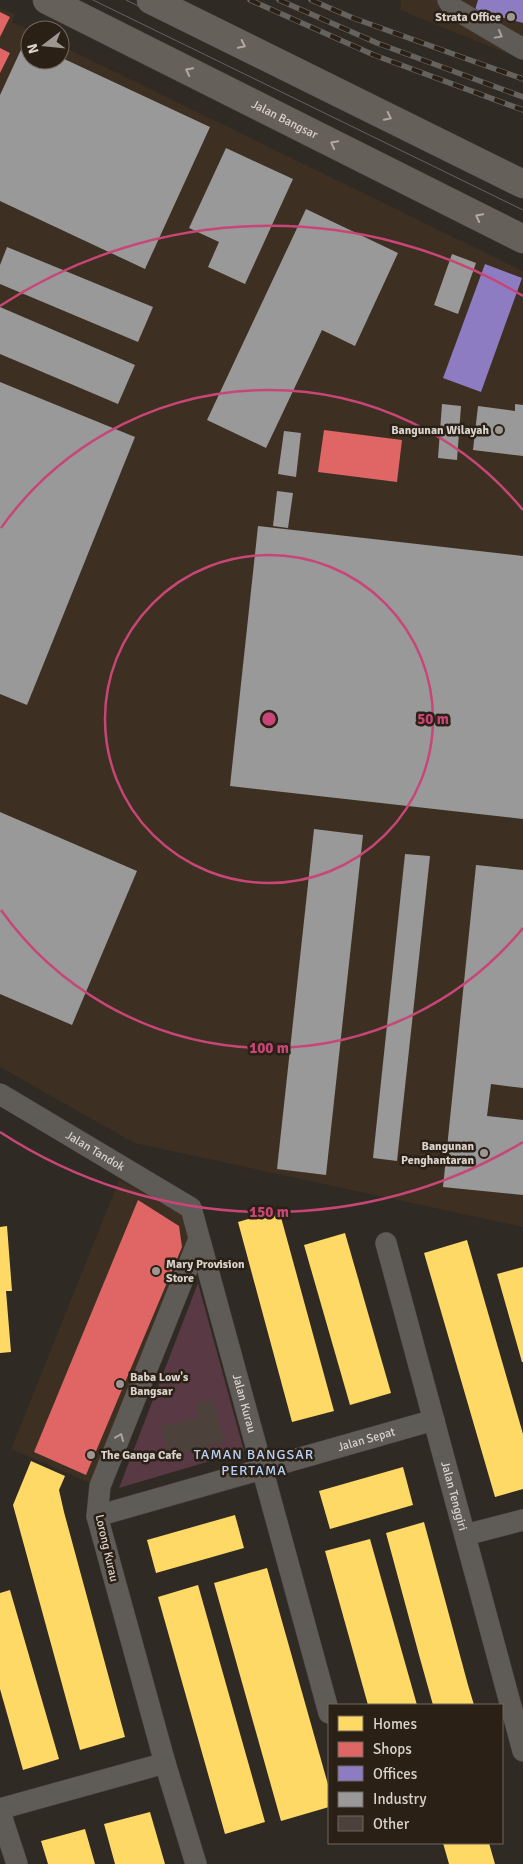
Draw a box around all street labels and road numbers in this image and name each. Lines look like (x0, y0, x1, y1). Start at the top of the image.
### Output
street label: Jalan Bangsar (249, 97, 321, 143)
street label: Jalan Tandok (63, 1128, 127, 1175)
street label: Jalan Kurau (229, 1372, 259, 1435)
street label: Jalan Sepat (336, 1424, 397, 1455)
street label: Jalan Tenggiri (437, 1460, 470, 1532)
street label: Lorong Kurau (91, 1513, 122, 1583)

